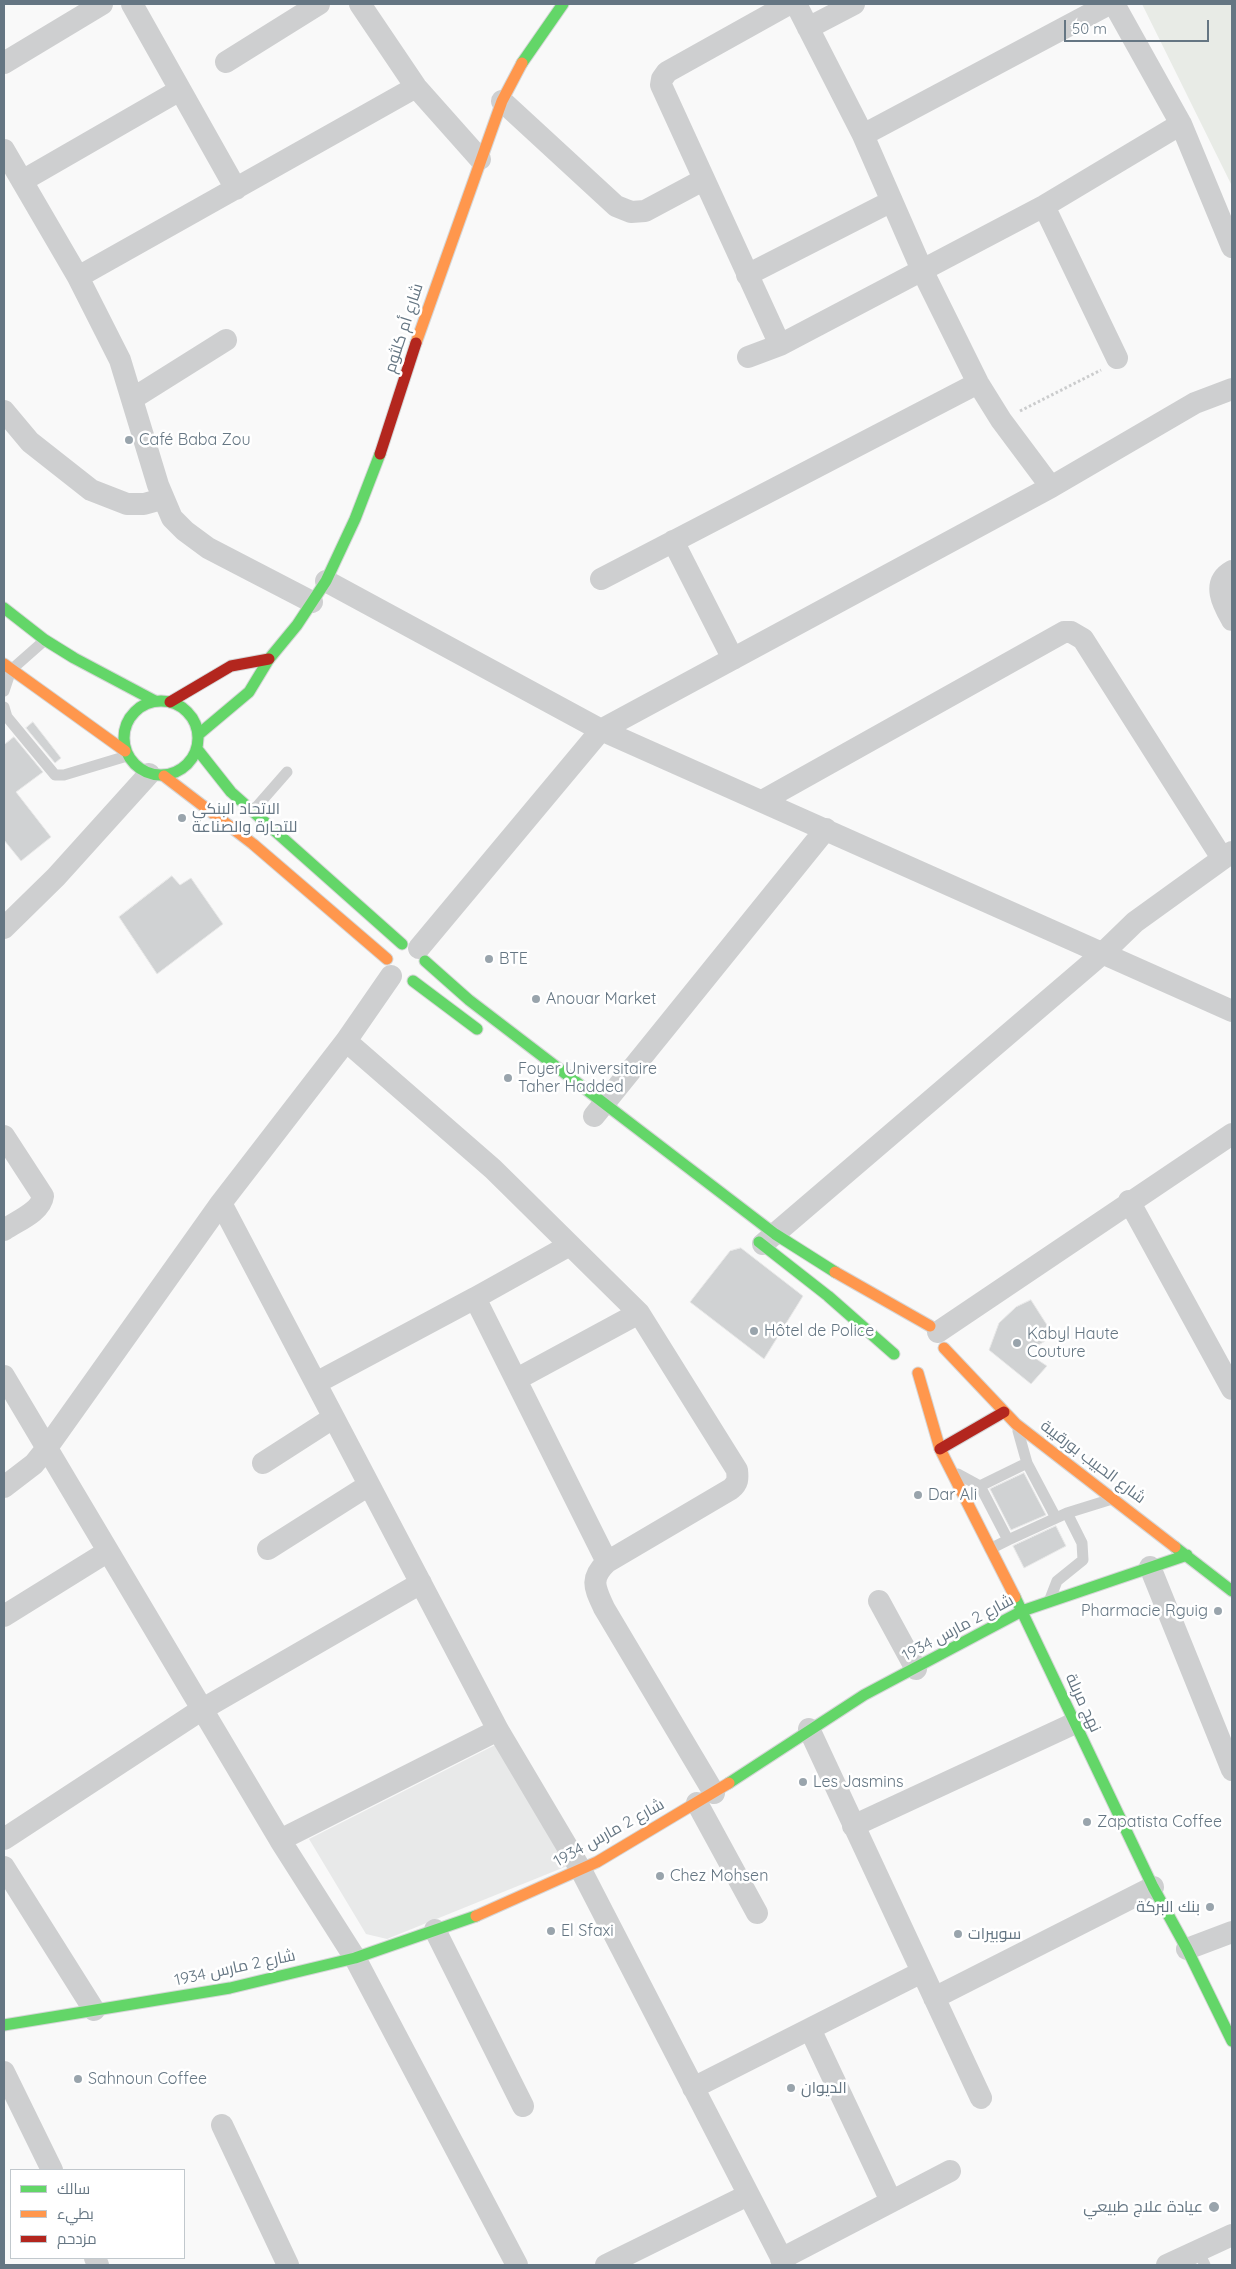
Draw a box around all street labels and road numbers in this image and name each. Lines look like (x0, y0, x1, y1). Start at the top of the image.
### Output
street label: شارع أم كلثوم (381, 281, 427, 375)
street label: شارع الحبيب بورقيبة (1037, 1416, 1149, 1508)
street label: شارع 2 مارس 1934 (899, 1591, 1017, 1665)
street label: نهج مربلة (1061, 1671, 1105, 1735)
street label: شارع 2 مارس 1934 (550, 1795, 668, 1871)
street label: شارع 2 مارس 1934 (173, 1946, 297, 1990)

